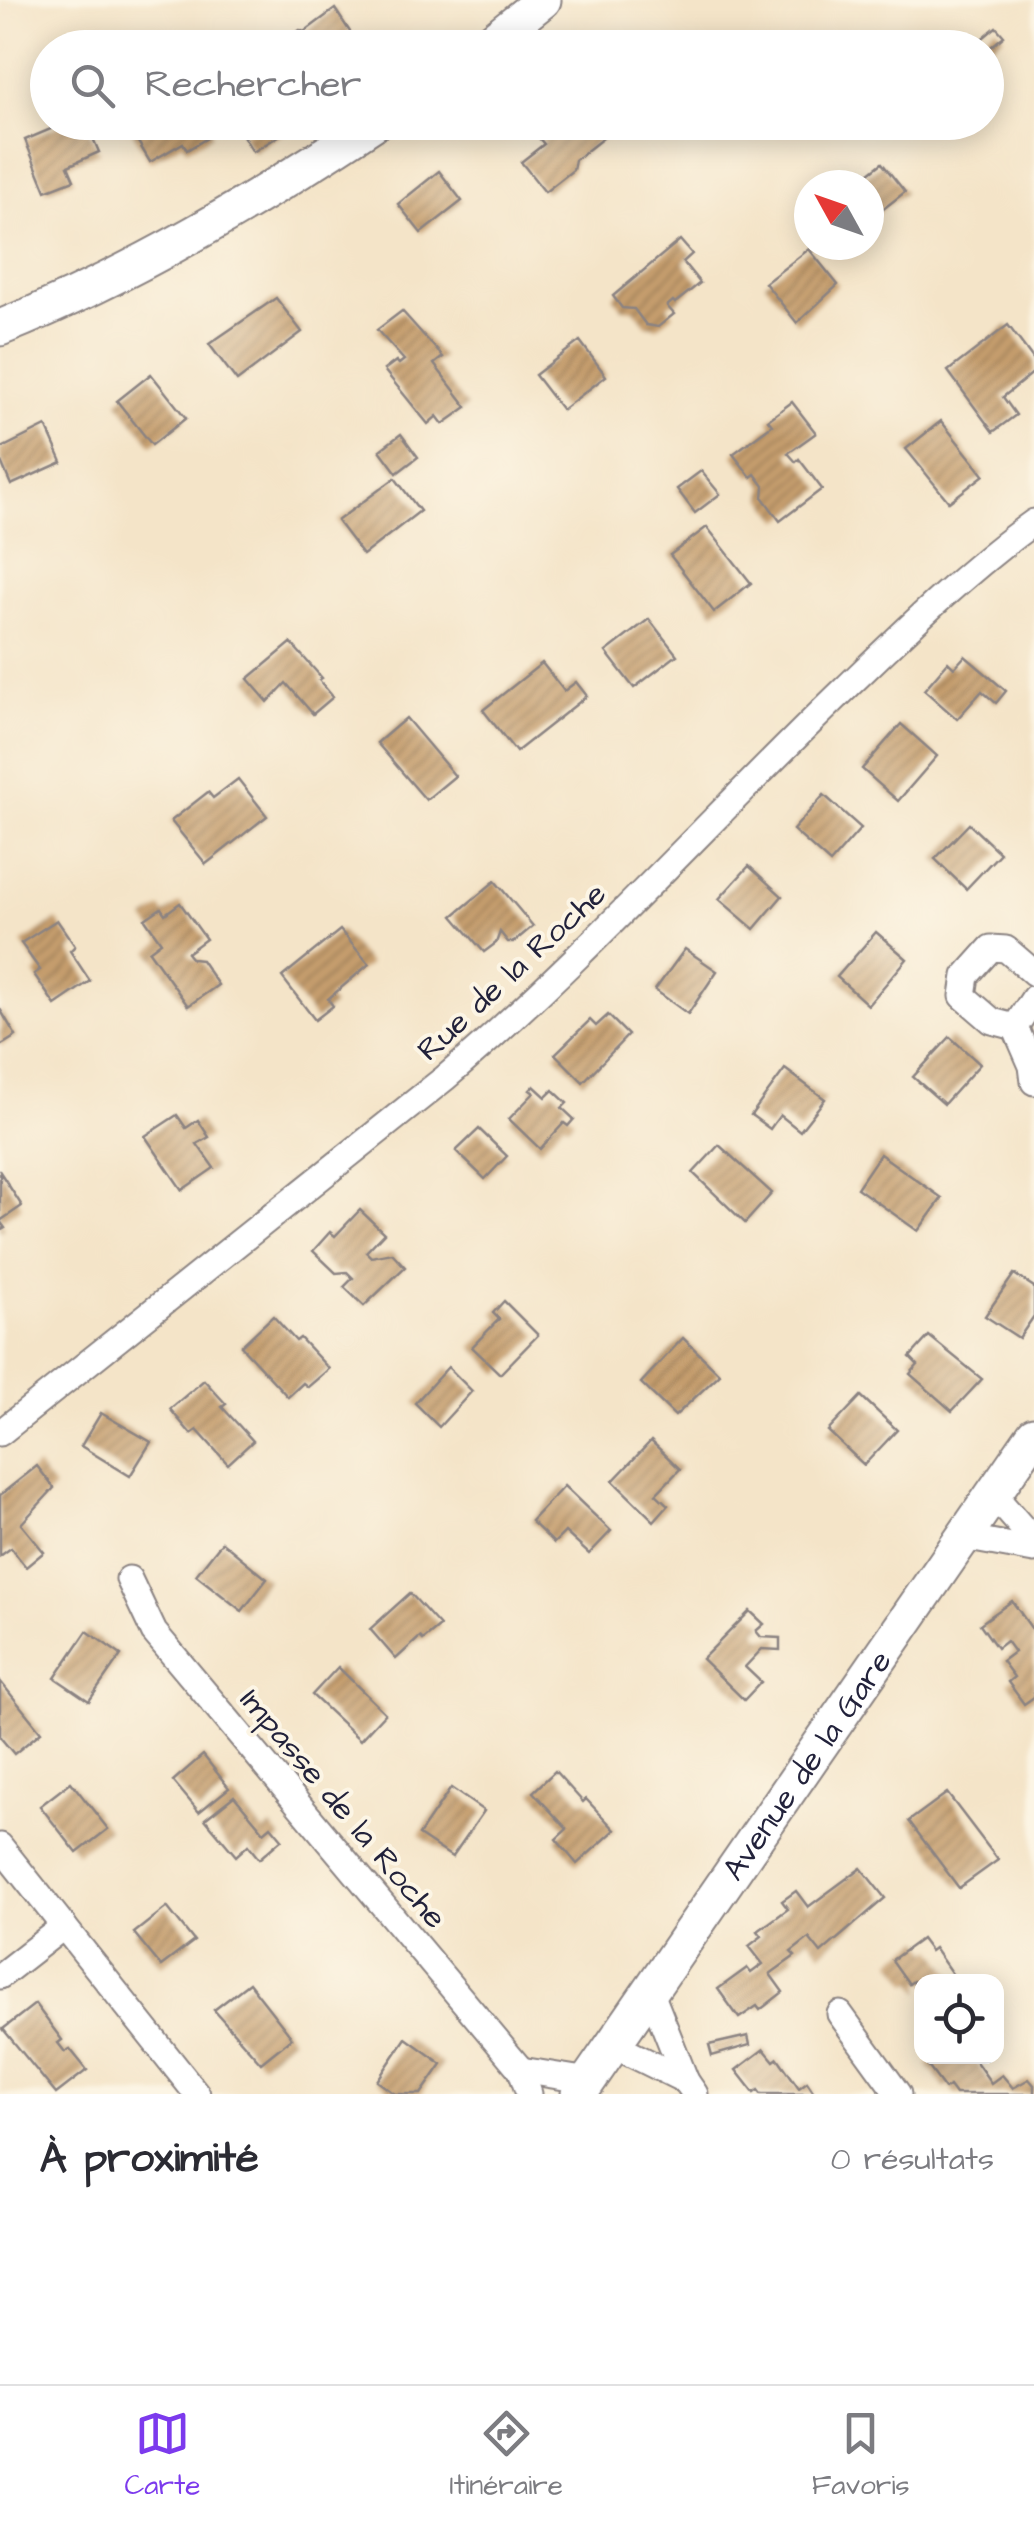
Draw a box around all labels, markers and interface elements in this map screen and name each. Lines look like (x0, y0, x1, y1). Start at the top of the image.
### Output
search box (30, 30, 1004, 140)
icon: search (65, 58, 120, 113)
text: Rechercher (145, 59, 361, 111)
north arrow (794, 170, 884, 260)
street label: Rue de la Roche (407, 872, 617, 1072)
street label: Avenue de la Gare (712, 1641, 903, 1890)
street label: Impasse de la Roche (229, 1679, 457, 1939)
map controls (914, 1974, 1004, 2064)
button: locate (914, 1974, 1004, 2064)
text: À proximité (40, 2130, 259, 2188)
text: 0 résultats (830, 2137, 994, 2182)
tab: Carte (124, 2406, 200, 2505)
tab: Itinéraire (449, 2406, 563, 2505)
tab: Favoris (812, 2406, 910, 2505)

